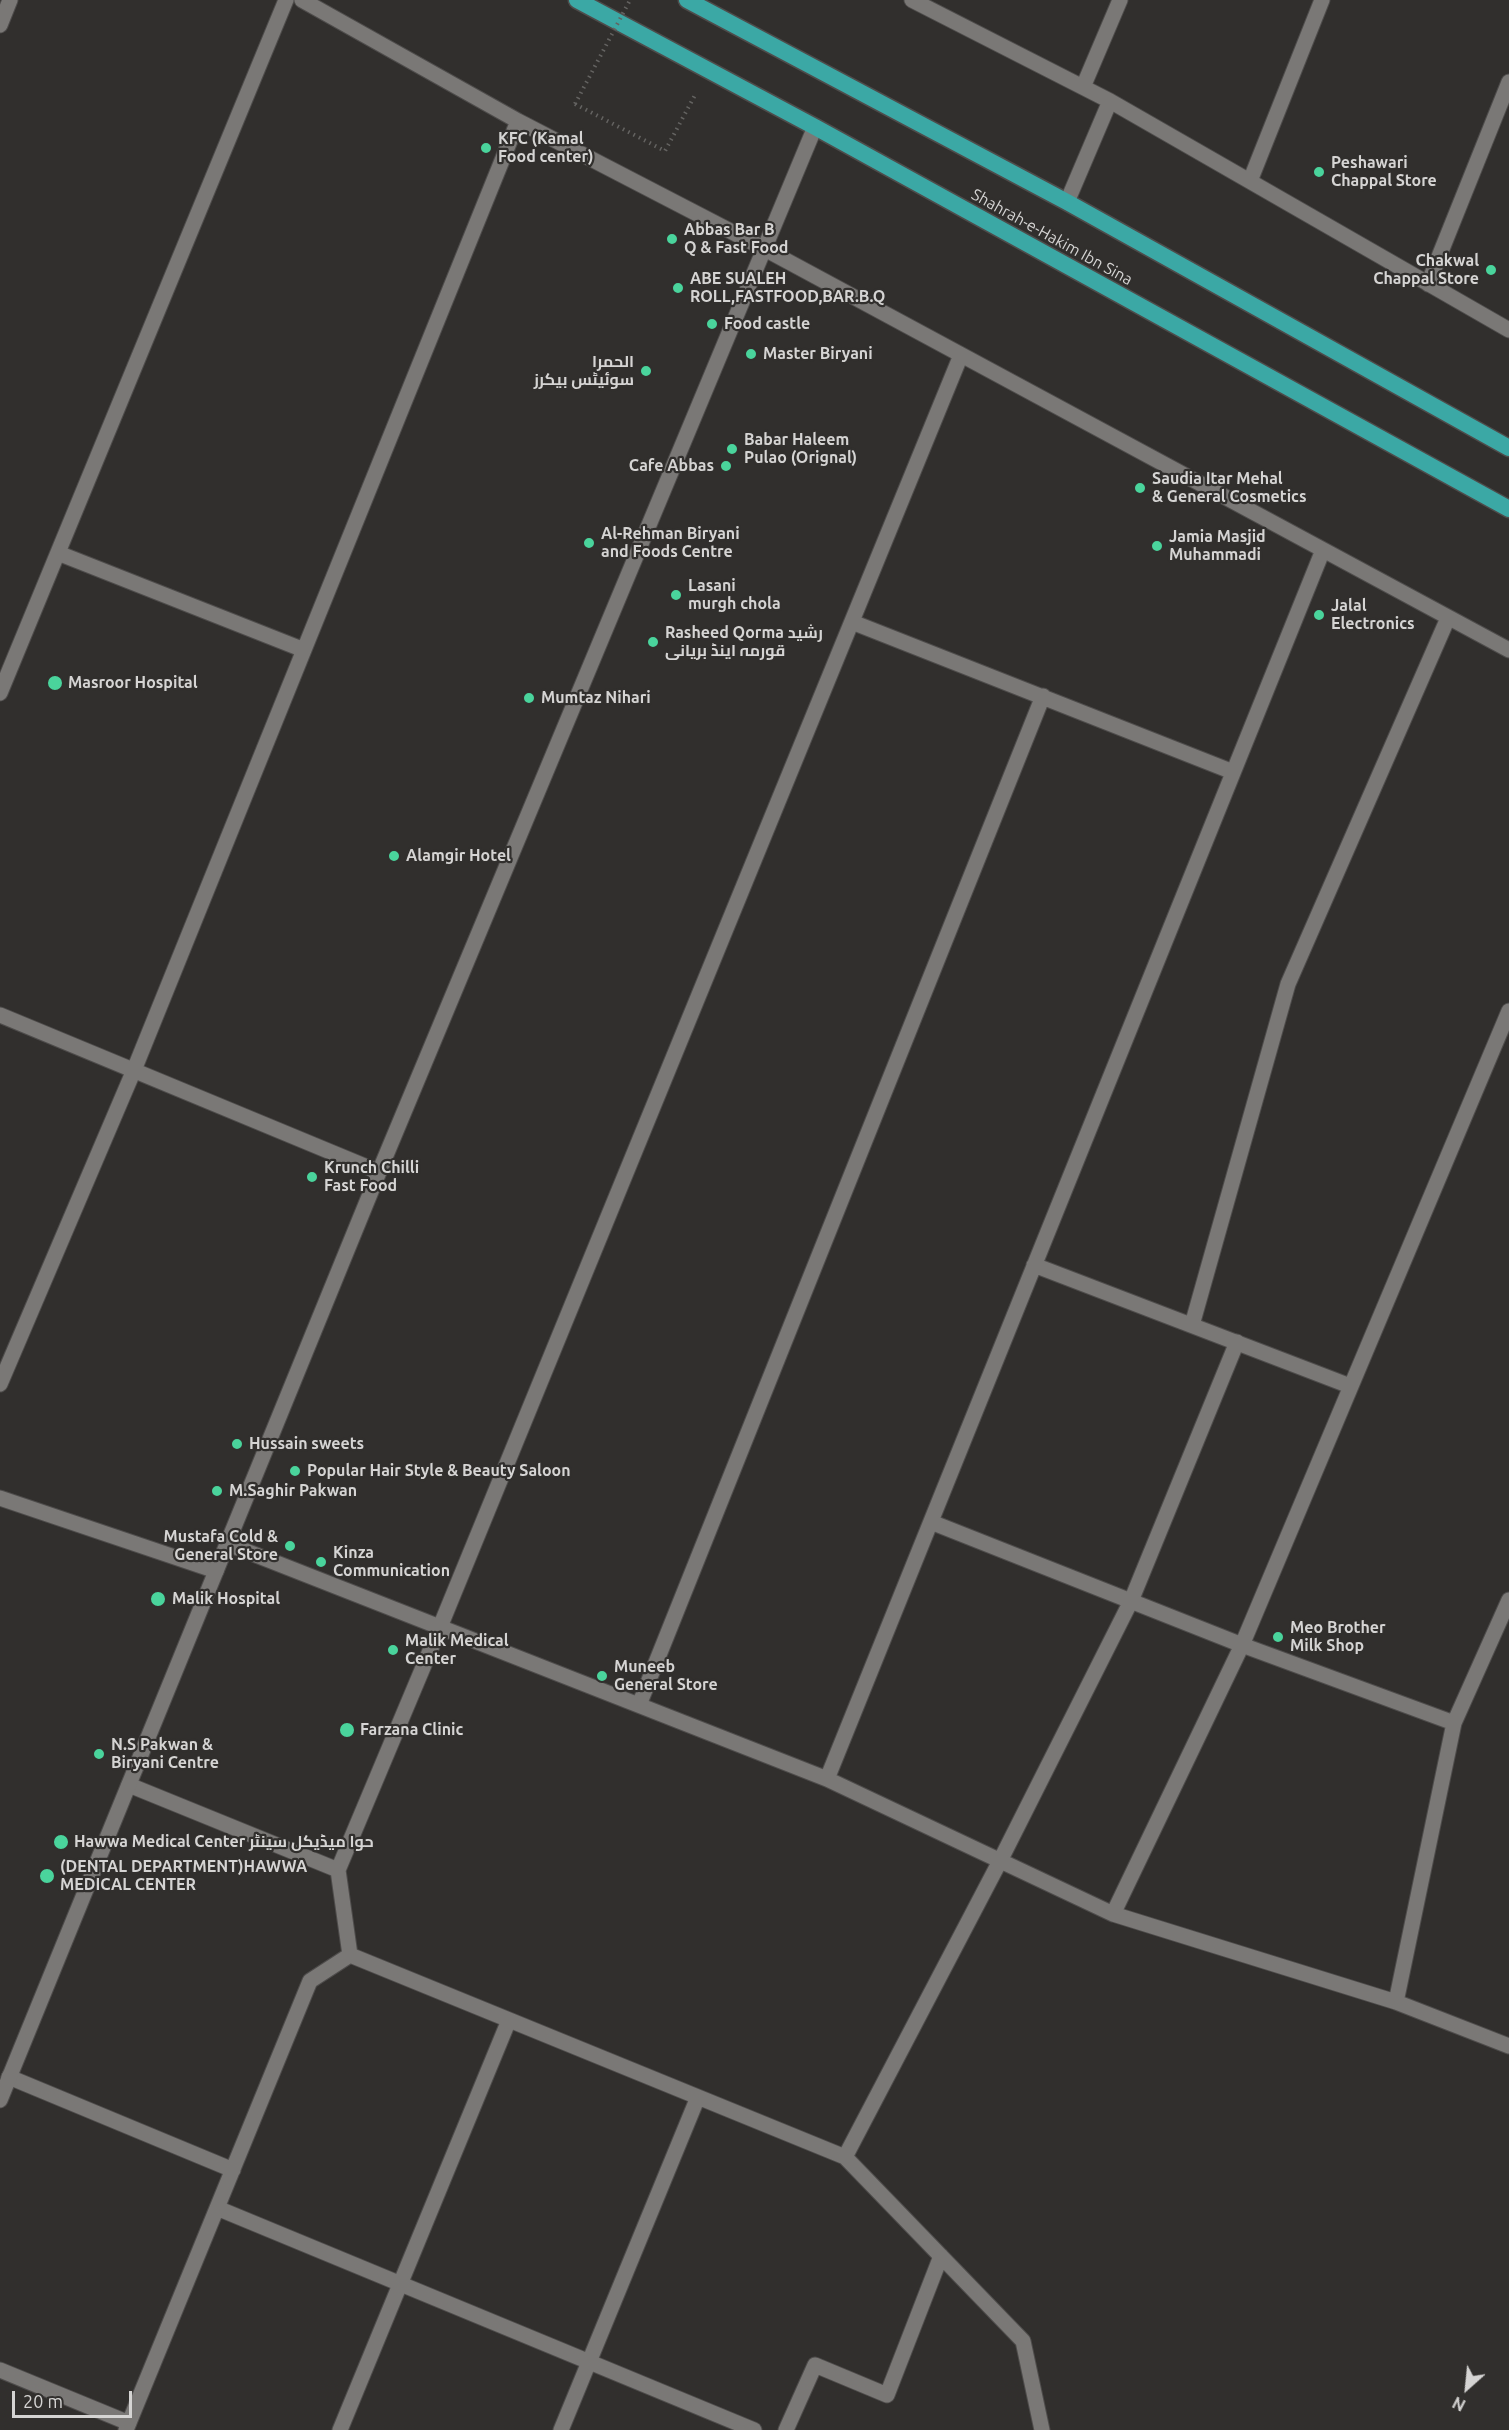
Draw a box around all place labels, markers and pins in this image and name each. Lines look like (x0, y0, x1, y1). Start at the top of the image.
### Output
place label: KFC (Kamal Food center) (498, 129, 594, 167)
marker: KFC (Kamal Food center) (479, 141, 493, 155)
place label: Peshawari Chappal Store (1331, 153, 1437, 191)
marker: Peshawari Chappal Store (1312, 165, 1326, 179)
place label: Abbas Bar B Q & Fast Food (684, 220, 788, 258)
marker: Abbas Bar B Q & Fast Food (665, 232, 679, 246)
place label: Chakwal Chappal Store (1373, 251, 1479, 289)
marker: Chakwal Chappal Store (1484, 263, 1498, 277)
place label: ABE SUALEH ROLL,FASTFOOD,BAR.B.Q (690, 269, 885, 307)
marker: ABE SUALEH ROLL,FASTFOOD,BAR.B.Q (671, 281, 685, 295)
place label: Food castle (724, 314, 810, 334)
marker: Food castle (705, 317, 719, 331)
place label: Master Biryani (763, 344, 873, 364)
marker: Master Biryani (744, 347, 758, 361)
place label: الحمرا سوئیٹس بیکرز (534, 352, 634, 390)
marker: الحمرا سوئیٹس بیکرز (639, 364, 653, 378)
place label: Babar Haleem Pulao (Orignal) (744, 430, 857, 468)
marker: Babar Haleem Pulao (Orignal) (725, 442, 739, 456)
place label: Cafe Abbas (629, 456, 714, 476)
marker: Cafe Abbas (719, 459, 733, 473)
place label: Saudia Itar Mehal & General Cosmetics (1152, 469, 1307, 507)
marker: Saudia Itar Mehal & General Cosmetics (1133, 481, 1147, 495)
place label: Al-Rehman Biryani and Foods Centre (601, 524, 740, 562)
place label: Jamia Masjid Muhammadi (1169, 527, 1266, 565)
marker: Al-Rehman Biryani and Foods Centre (582, 536, 596, 550)
marker: Jamia Masjid Muhammadi (1150, 539, 1164, 553)
place label: Lasani murgh chola (688, 576, 781, 614)
marker: Lasani murgh chola (669, 588, 683, 602)
place label: Jalal Electronics (1331, 596, 1415, 634)
marker: Jalal Electronics (1312, 608, 1326, 622)
place label: Rasheed Qorma رشید قورمہ اینڈ بریانی (665, 623, 823, 661)
marker: Rasheed Qorma رشید قورمہ اینڈ بریانی (646, 635, 660, 649)
place label: Masroor Hospital (68, 673, 198, 693)
marker: Masroor Hospital (46, 674, 64, 692)
place label: Mumtaz Nihari (541, 688, 651, 708)
marker: Mumtaz Nihari (522, 691, 536, 705)
place label: Alamgir Hotel (406, 846, 511, 866)
marker: Alamgir Hotel (387, 849, 401, 863)
place label: Krunch Chilli Fast Food (324, 1158, 419, 1196)
marker: Krunch Chilli Fast Food (305, 1170, 319, 1184)
place label: Hussain sweets (249, 1434, 364, 1454)
marker: Hussain sweets (230, 1437, 244, 1451)
place label: Popular Hair Style & Beauty Saloon (307, 1461, 571, 1481)
marker: Popular Hair Style & Beauty Saloon (288, 1464, 302, 1478)
place label: M.Saghir Pakwan (229, 1481, 357, 1501)
marker: M.Saghir Pakwan (210, 1484, 224, 1498)
place label: Mustafa Cold & General Store (164, 1527, 278, 1565)
marker: Mustafa Cold & General Store (283, 1539, 297, 1553)
place label: Kinza Communication (333, 1543, 450, 1581)
marker: Kinza Communication (314, 1555, 328, 1569)
place label: Malik Hospital (172, 1589, 280, 1609)
marker: Malik Hospital (149, 1590, 167, 1608)
place label: Meo Brother Milk Shop (1290, 1618, 1386, 1656)
marker: Meo Brother Milk Shop (1271, 1630, 1285, 1644)
place label: Malik Medical Center (405, 1631, 509, 1669)
marker: Malik Medical Center (386, 1643, 400, 1657)
place label: Muneeb General Store (614, 1657, 718, 1695)
marker: Muneeb General Store (595, 1669, 609, 1683)
place label: Farzana Clinic (360, 1720, 463, 1740)
marker: Farzana Clinic (338, 1721, 356, 1739)
place label: N.S Pakwan & Biryani Centre (111, 1735, 219, 1773)
marker: N.S Pakwan & Biryani Centre (92, 1747, 106, 1761)
place label: Hawwa Medical Center حوا میڈیکل سینٹر (74, 1832, 374, 1852)
marker: Hawwa Medical Center حوا میڈیکل سینٹر (52, 1833, 70, 1851)
place label: (DENTAL DEPARTMENT)HAWWA MEDICAL CENTER (60, 1857, 307, 1895)
marker: (DENTAL DEPARTMENT)HAWWA MEDICAL CENTER (38, 1867, 56, 1885)

